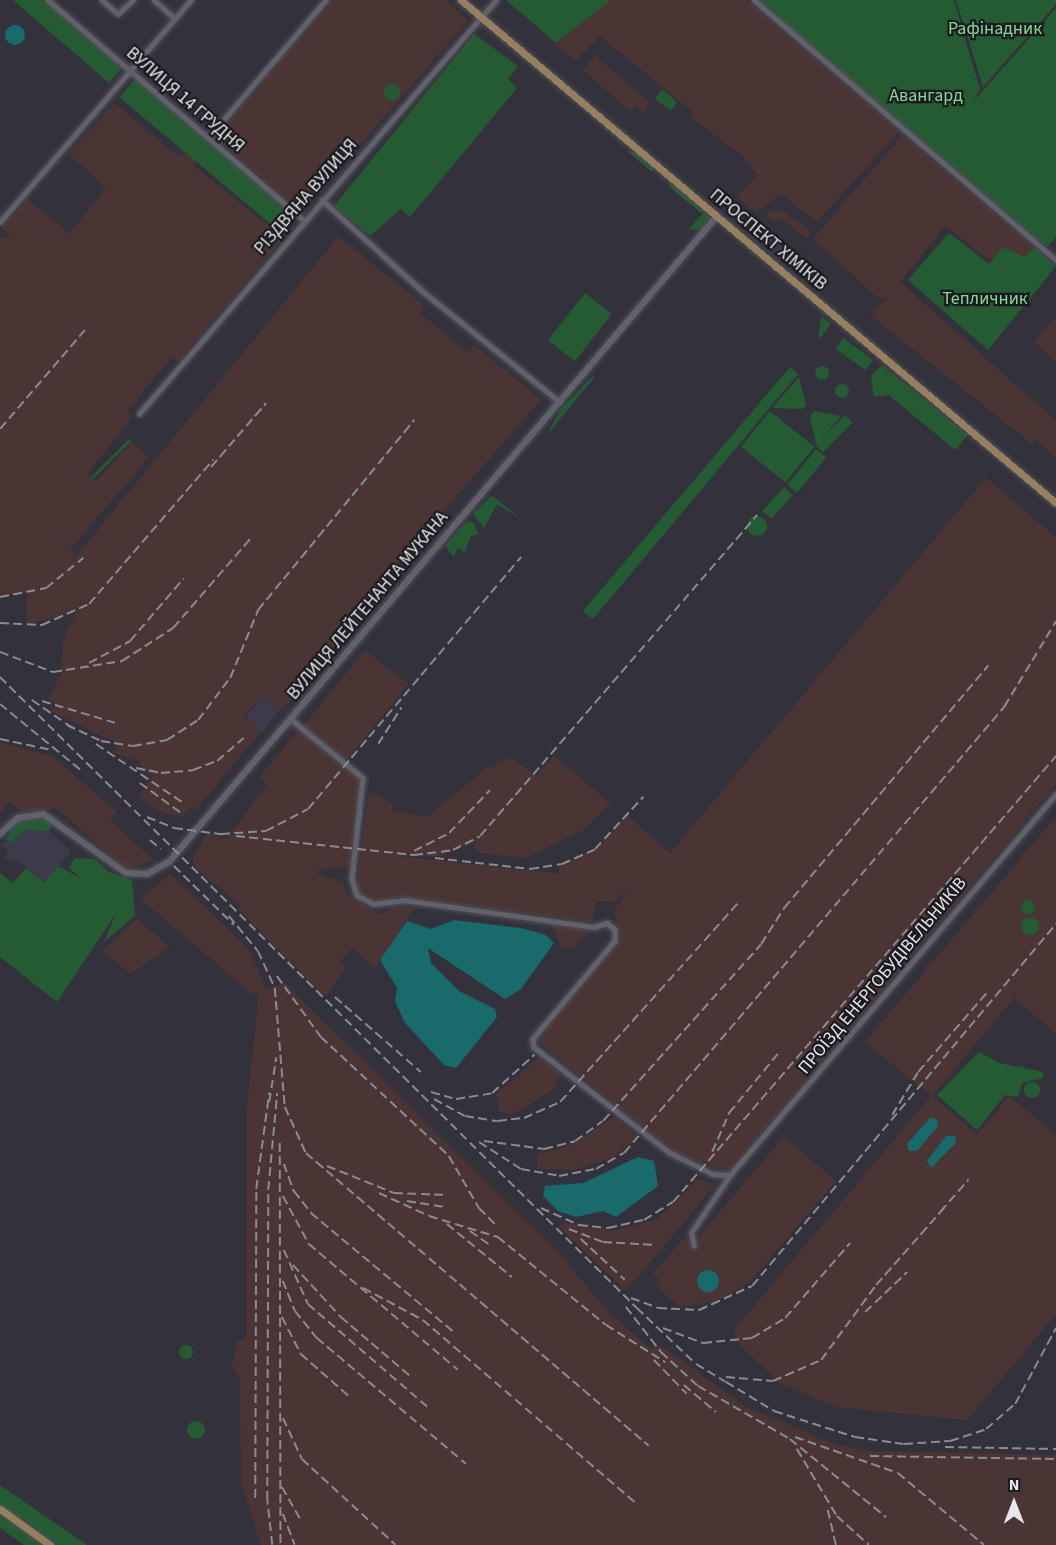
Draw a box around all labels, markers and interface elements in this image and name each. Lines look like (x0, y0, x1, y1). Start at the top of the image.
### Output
park label: Рафінадник (948, 18, 1042, 40)
street label: ВУЛИЦЯ 14 ГРУДНЯ (121, 43, 249, 157)
park label: Авангард (889, 85, 963, 107)
street label: РІЗДВЯНА ВУЛИЦЯ (250, 135, 362, 259)
street label: ПРОСПЕКТ ХІМІКІВ (705, 185, 831, 295)
park label: Тепличник (942, 288, 1028, 310)
street label: ВУЛИЦЯ ЛЕЙТЕНАНТА МУКАНА (283, 508, 453, 704)
street label: ПРОЇЗД ЕНЕРГОБУДІВЕЛЬНИКІВ (794, 873, 972, 1079)
north arrow (984, 1473, 1044, 1533)
text: N (1009, 1474, 1019, 1496)

